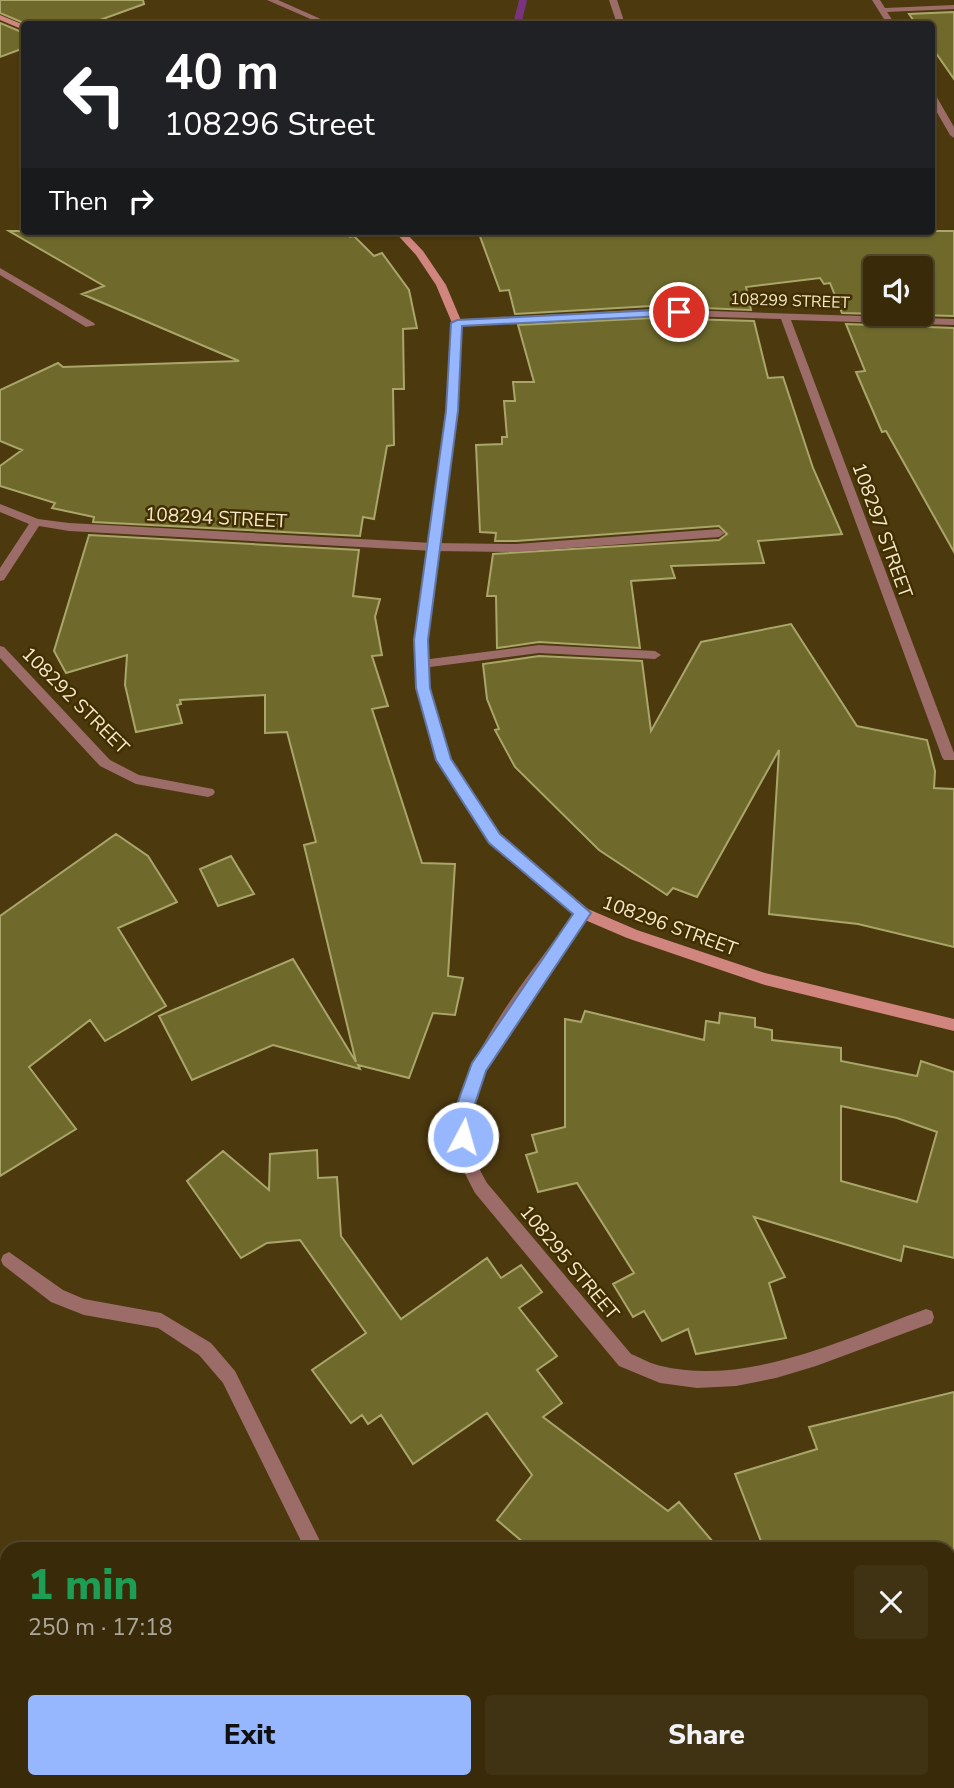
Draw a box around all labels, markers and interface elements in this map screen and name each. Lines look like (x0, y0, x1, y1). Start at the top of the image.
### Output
text: 40 m (164, 39, 279, 106)
icon: left (49, 49, 140, 140)
text: 108296 Street (164, 103, 375, 146)
icon: right (122, 182, 160, 220)
text: Then (49, 184, 108, 219)
map controls (863, 256, 933, 326)
button: sound (863, 256, 933, 326)
pin (649, 282, 709, 342)
street label: 108299 STREET (730, 288, 851, 314)
icon: arrive (660, 293, 698, 331)
street label: 108297 STREET (846, 459, 919, 602)
street label: 108294 STREET (144, 501, 288, 535)
street label: 108292 STREET (16, 641, 135, 761)
street label: 108296 STREET (598, 889, 741, 963)
position arrow (426, 1100, 500, 1174)
street label: 108295 STREET (514, 1200, 625, 1326)
text: 1 min (28, 1557, 138, 1614)
button: close (854, 1565, 928, 1639)
text: 250 m · 17:18 (28, 1612, 173, 1643)
button: Exit (28, 1695, 471, 1775)
button: Share (485, 1695, 928, 1775)

